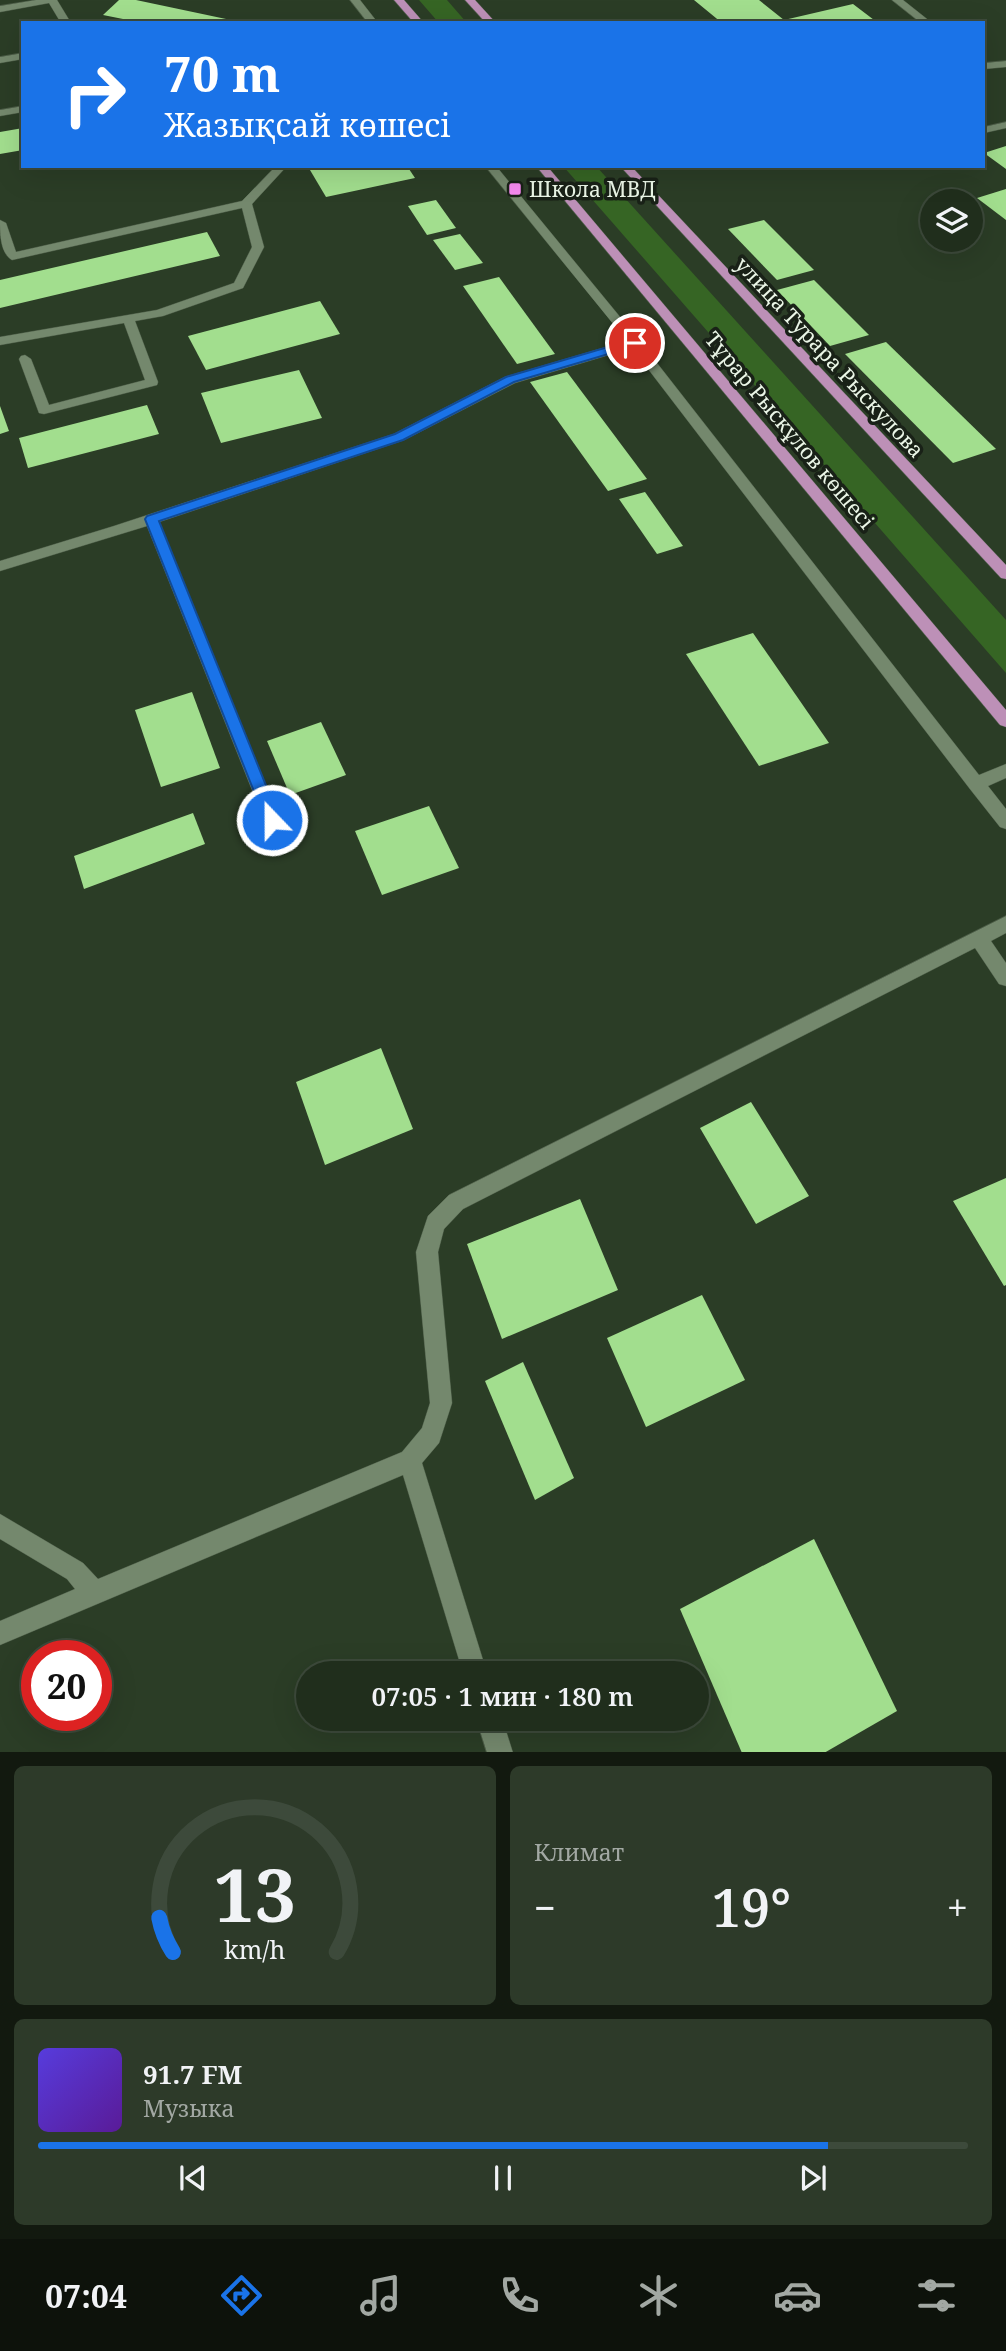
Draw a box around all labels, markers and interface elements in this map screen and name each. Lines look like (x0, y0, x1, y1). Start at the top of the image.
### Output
text: 70 m (164, 40, 280, 106)
icon: right (49, 49, 140, 140)
text: Жазықсай көшесі (164, 103, 451, 146)
place label: Школа МВД (529, 175, 656, 203)
marker: Школа МВД (507, 181, 523, 197)
map controls (920, 189, 983, 252)
button: layers (920, 189, 983, 252)
street label: улица Турара Рыскулова (729, 251, 931, 463)
pin (605, 313, 665, 373)
icon: arrive (616, 324, 654, 362)
street label: Тұрар Рыскұлов көшесі (699, 325, 881, 535)
position arrow (235, 783, 309, 857)
speed limit sign: 20 (21, 1640, 112, 1731)
text: 07:05 · 1 мин · 180 m (371, 1678, 634, 1714)
text: Климат (534, 1836, 624, 1868)
text: 13 (214, 1844, 296, 1943)
text: 19° (712, 1871, 791, 1942)
text: − (534, 1881, 556, 1933)
text: + (947, 1881, 968, 1933)
text: km/h (224, 1931, 286, 1965)
text: 91.7 FM (143, 2056, 242, 2092)
text: Музыка (143, 2092, 235, 2124)
icon: previous (174, 2159, 212, 2197)
icon: pause (484, 2159, 522, 2197)
icon: next (794, 2159, 832, 2197)
icon: directions (217, 2271, 266, 2320)
icon: music (356, 2271, 405, 2320)
icon: phone (495, 2271, 544, 2320)
icon: climate (634, 2271, 683, 2320)
icon: car (773, 2271, 822, 2320)
icon: filters (912, 2271, 961, 2320)
text: 07:04 (45, 2274, 127, 2317)

